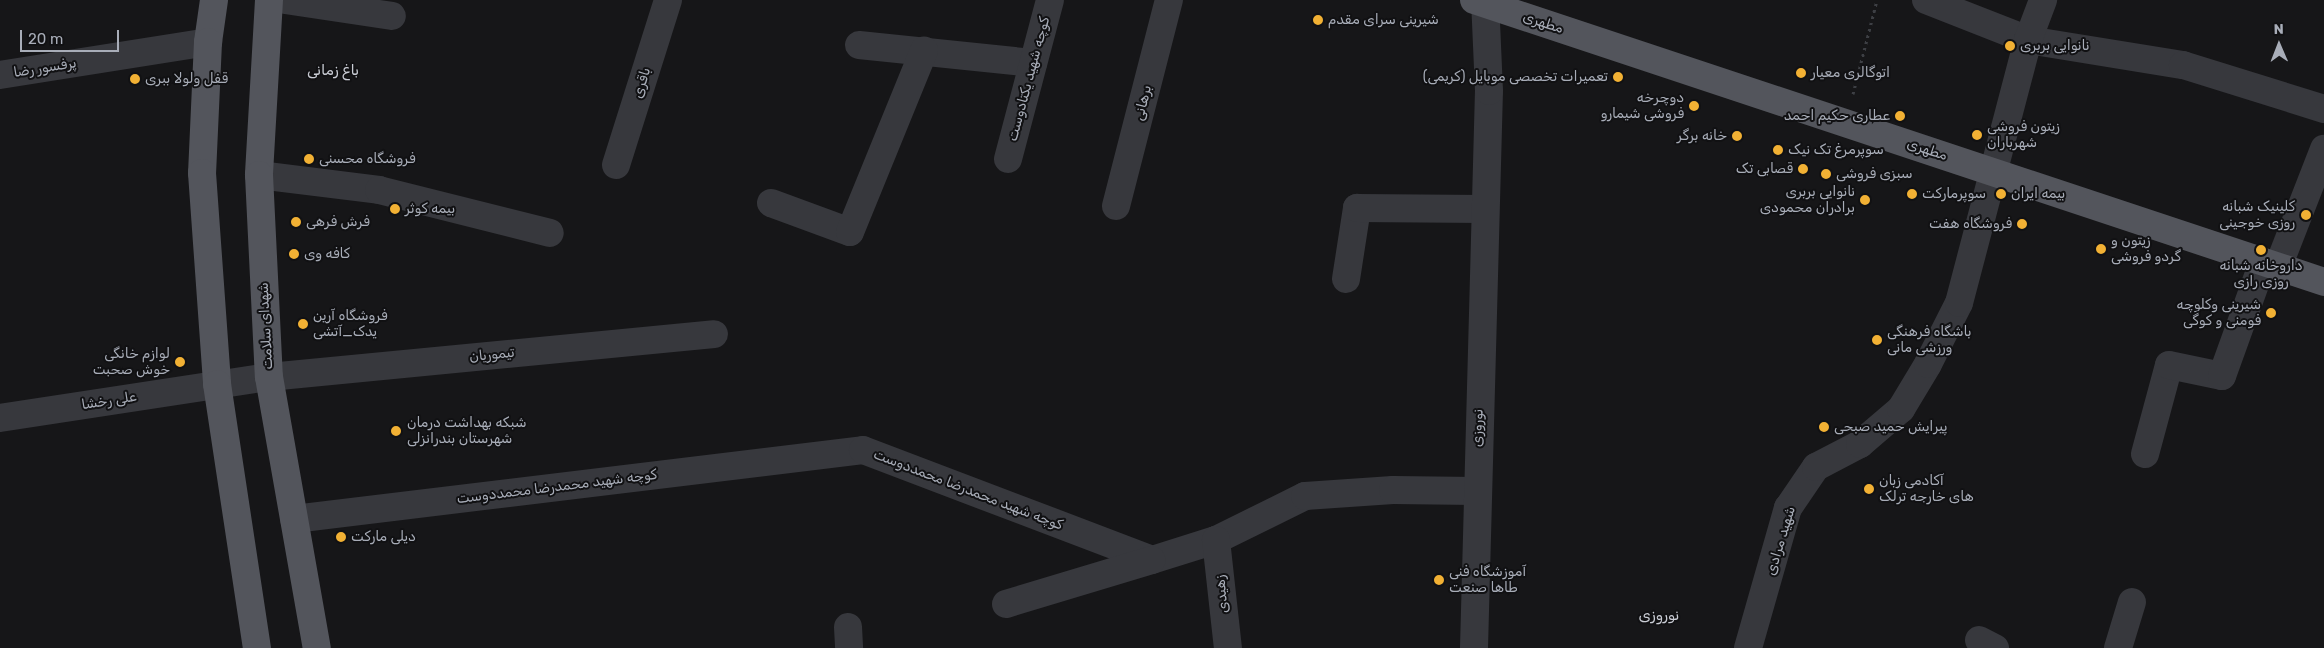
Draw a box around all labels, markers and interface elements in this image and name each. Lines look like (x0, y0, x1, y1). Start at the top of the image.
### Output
street label: مطهری (1521, 9, 1565, 37)
place label: شیرینی سرای مقدم (1328, 12, 1439, 28)
marker: شیرینی سرای مقدم (1312, 14, 1324, 26)
street label: کوچه شهید یکتادوست (1004, 15, 1054, 143)
scale bar (22, 20, 121, 52)
north arrow (2254, 20, 2304, 70)
text: N (2274, 21, 2284, 38)
text: 20 m (28, 30, 63, 48)
place label: نانوایی بربری (2020, 38, 2089, 54)
marker: نانوایی بربری (2004, 40, 2016, 52)
street label: پرفسور رضا (12, 55, 78, 81)
district label: باغ زمانی (307, 62, 359, 80)
place label: اتوگالری معیار (1811, 65, 1890, 81)
street label: باقری (629, 66, 655, 100)
marker: اتوگالری معیار (1795, 67, 1807, 79)
place label: تعمیرات تخصصی موبایل (کریمی) (1423, 69, 1608, 85)
place label: قفل ولولا ببری (145, 71, 228, 87)
marker: تعمیرات تخصصی موبایل (کریمی) (1612, 71, 1624, 83)
marker: قفل ولولا ببری (129, 73, 141, 85)
street label: برهانی (1130, 83, 1156, 123)
place label: دوچرخه فروشی شیمارو (1601, 90, 1684, 122)
marker: دوچرخه فروشی شیمارو (1688, 100, 1700, 112)
place label: عطاری حکیم احمد (1784, 108, 1890, 124)
marker: عطاری حکیم احمد (1894, 110, 1906, 122)
place label: زیتون فروشی شهرباران (1987, 119, 2060, 152)
place label: خانه برگر (1677, 128, 1727, 144)
marker: زیتون فروشی شهرباران (1971, 129, 1983, 141)
marker: خانه برگر (1731, 130, 1743, 142)
street label: مطهری (1905, 136, 1949, 164)
place label: سوپرمرغ تک نیک (1788, 142, 1884, 158)
marker: سوپرمرغ تک نیک (1772, 144, 1784, 156)
place label: فروشگاه محسنی (319, 151, 416, 167)
marker: فروشگاه محسنی (303, 153, 315, 165)
place label: قصابی تک (1736, 161, 1793, 177)
marker: قصابی تک (1797, 163, 1809, 175)
place label: سبزی فروشی (1836, 166, 1913, 182)
marker: سبزی فروشی (1820, 168, 1832, 180)
place label: نانوایی بربری برادران محمودی (1760, 184, 1855, 216)
place label: سوپرمارکت (1922, 186, 1986, 202)
place label: بیمه ایران (2011, 186, 2065, 202)
marker: سوپرمارکت (1906, 188, 1918, 200)
marker: بیمه ایران (1995, 188, 2007, 200)
marker: نانوایی بربری برادران محمودی (1859, 194, 1871, 206)
place label: کلینیک شبانه روزی خوجینی (2219, 199, 2295, 232)
place label: بیمه کوثر (405, 201, 455, 217)
marker: بیمه کوثر (389, 203, 401, 215)
marker: کلینیک شبانه روزی خوجینی (2299, 208, 2313, 222)
place label: فرش فرهی (306, 214, 370, 230)
marker: فرش فرهی (290, 216, 302, 228)
place label: فروشگاه هفت (1929, 216, 2012, 232)
marker: فروشگاه هفت (2016, 218, 2028, 230)
place label: زیتون و گردو فروشی (2111, 233, 2181, 266)
marker: زیتون و گردو فروشی (2095, 243, 2107, 255)
marker: داروخانه شبانه روزی رازی (2255, 244, 2267, 256)
place label: کافه وی (304, 246, 350, 262)
marker: کافه وی (288, 248, 300, 260)
place label: داروخانه شبانه روزی رازی (2219, 258, 2303, 290)
street label: شهدای سلامت (255, 282, 277, 370)
place label: شیرینی وکلوچه فومنی و کوگی (2177, 297, 2261, 330)
marker: شیرینی وکلوچه فومنی و کوگی (2265, 307, 2277, 319)
place label: فروشگاه آرین یدک_آتشی (313, 308, 388, 341)
marker: فروشگاه آرین یدک_آتشی (297, 318, 309, 330)
place label: باشگاه فرهنگی ورزشی مانی (1887, 324, 1971, 357)
marker: باشگاه فرهنگی ورزشی مانی (1871, 334, 1883, 346)
street label: تیموریان (469, 344, 515, 366)
place label: لوازم خانگی خوش صحبت (93, 346, 170, 378)
marker: لوازم خانگی خوش صحبت (174, 356, 186, 368)
street label: علی رخشا (80, 388, 138, 414)
street label: نوروزی (1469, 409, 1487, 447)
place label: شبکه بهداشت درمان شهرستان بندرانزلی (407, 415, 527, 448)
place label: پیرایش حمید صبحی (1834, 419, 1947, 435)
marker: پیرایش حمید صبحی (1818, 421, 1830, 433)
marker: شبکه بهداشت درمان شهرستان بندرانزلی (389, 424, 403, 438)
street label: کوچه شهید محمدرضا محمددوست (871, 446, 1065, 534)
street label: کوچه شهید محمدرضا محمددوست (456, 466, 658, 508)
place label: آکادمی زبان های خارجه ترلک (1879, 473, 1974, 506)
marker: آکادمی زبان های خارجه ترلک (1863, 483, 1875, 495)
street label: شهید مرادی (1763, 504, 1799, 578)
place label: دیلی مارکت (351, 529, 416, 545)
marker: دیلی مارکت (335, 531, 347, 543)
place label: آموزشگاه فنی طاها صنعت (1449, 564, 1526, 596)
street label: زهیدی (1212, 574, 1232, 614)
marker: آموزشگاه فنی طاها صنعت (1433, 574, 1445, 586)
district label: نوروزی (1639, 607, 1679, 625)

